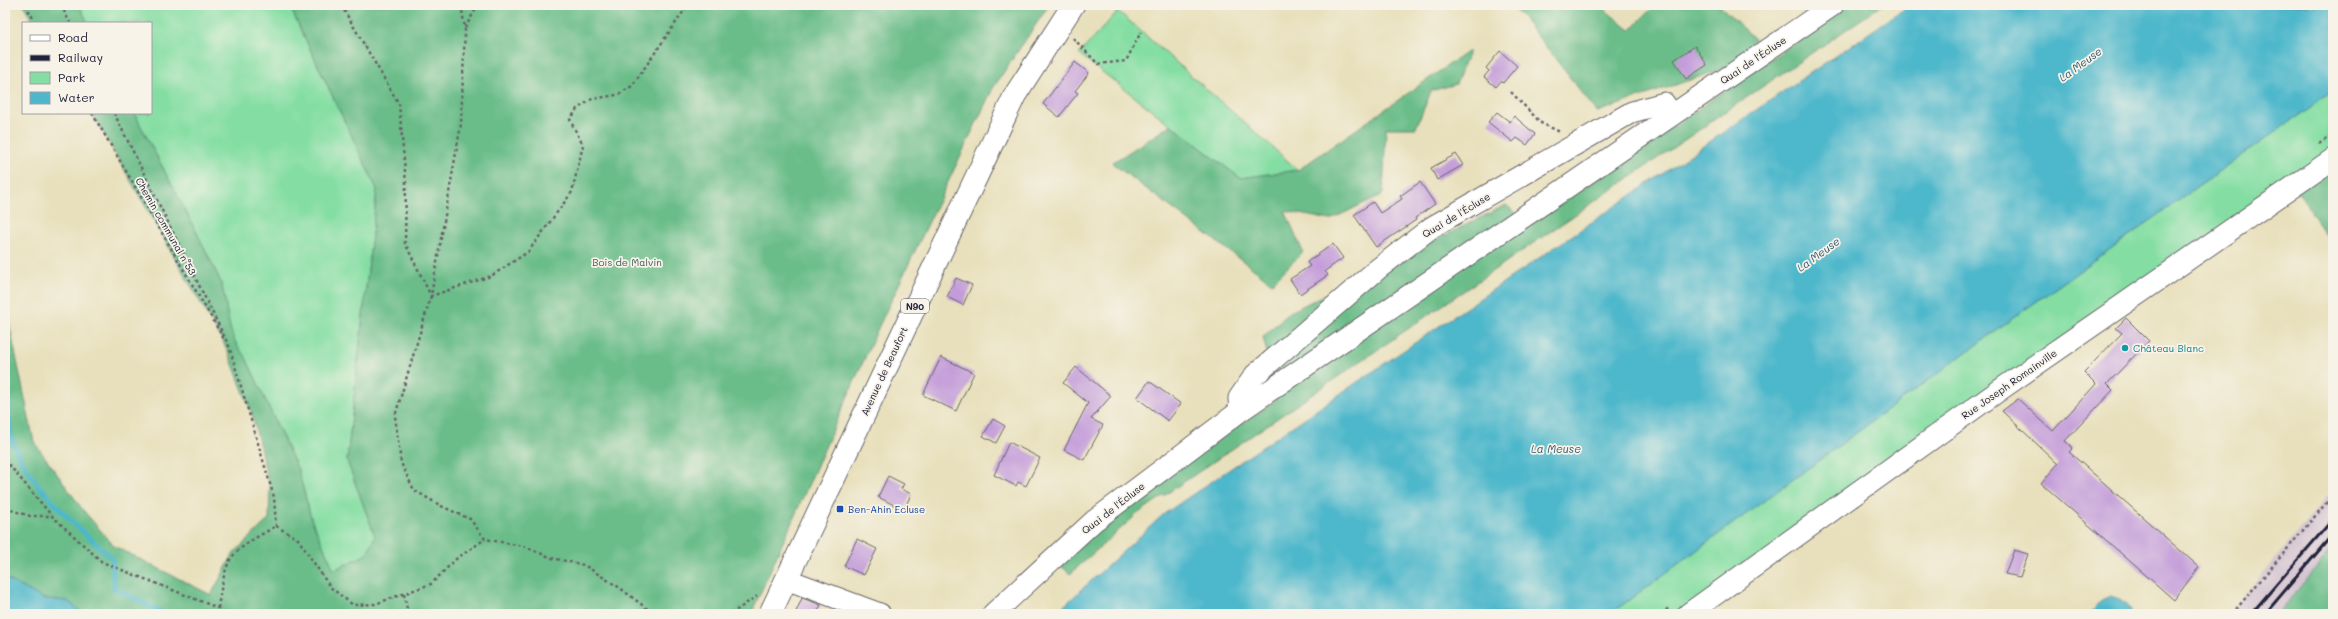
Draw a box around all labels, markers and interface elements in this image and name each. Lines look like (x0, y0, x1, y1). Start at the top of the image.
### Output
legend (22, 22, 152, 114)
text: Road (58, 29, 88, 45)
street label: Quai de l'Écluse (1717, 33, 1789, 87)
water label: La Meuse (2055, 43, 2105, 85)
text: Railway (58, 49, 103, 65)
text: Park (58, 69, 85, 85)
text: Water (58, 89, 95, 105)
street label: Chemin communal n°53 (132, 175, 200, 277)
street label: Quai de l'Écluse (1419, 189, 1493, 241)
water label: La Meuse (1793, 233, 1843, 275)
park label: Bois de Malvin (592, 255, 662, 269)
road number: N90 (901, 299, 929, 313)
street label: Avenue de Beaufort (857, 324, 911, 418)
place label: Château Blanc (2133, 341, 2204, 355)
marker: Château Blanc (2120, 343, 2130, 353)
street label: Rue Joseph Romainville (1959, 346, 2059, 422)
water label: La Meuse (1531, 441, 1581, 456)
street label: Quai de l'Écluse (1078, 479, 1148, 537)
place label: Ben-Ahin Ecluse (848, 502, 925, 516)
marker: Ben-Ahin Ecluse (835, 504, 845, 514)

